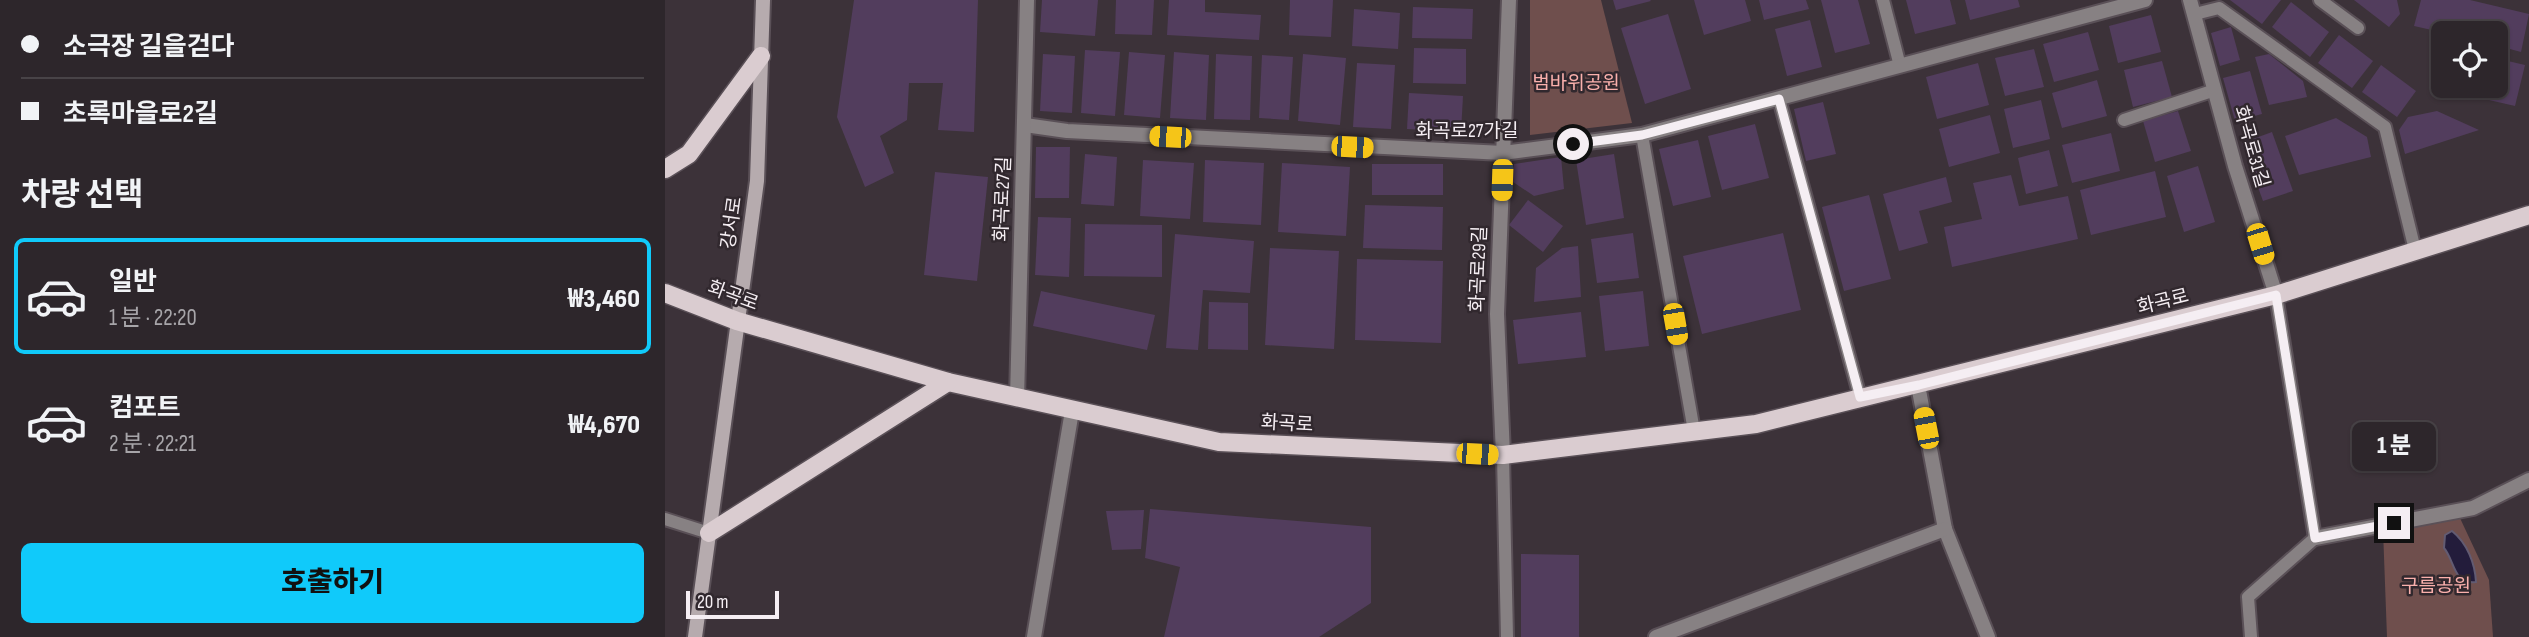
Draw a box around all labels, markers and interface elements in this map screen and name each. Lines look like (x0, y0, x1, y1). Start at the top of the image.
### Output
map controls (2431, 21, 2508, 98)
button: locate (2431, 21, 2508, 98)
text: 소극장 길을걷다 (63, 32, 235, 63)
park label: 범바위공원 (1532, 72, 1620, 95)
text: 초록마을로2길 (63, 99, 218, 130)
street label: 화곡로31길 (2228, 103, 2274, 191)
street label: 화곡로27가길 (1416, 120, 1518, 143)
car (1149, 125, 1192, 149)
route start (1557, 128, 1589, 160)
car (1331, 135, 1374, 159)
street label: 화곡로27길 (990, 156, 1016, 242)
car (1491, 159, 1514, 201)
text: 차량 선택 (21, 176, 144, 215)
street label: 강서로 (717, 195, 747, 251)
car (2244, 221, 2277, 267)
street label: 화곡로29길 (1466, 226, 1492, 312)
icon: car (25, 265, 88, 328)
text: 일반 (109, 267, 157, 298)
street label: 화곡로 (704, 276, 762, 316)
text: ₩3,460 (568, 284, 640, 315)
street label: 화곡로 (2135, 284, 2191, 320)
car (1662, 301, 1689, 347)
text: 1 분 · 22:20 (109, 304, 197, 332)
icon: car (25, 391, 88, 454)
text: 컴포트 (109, 393, 181, 424)
car (1912, 405, 1941, 451)
text: ₩4,670 (568, 410, 640, 441)
street label: 화곡로 (1260, 411, 1314, 437)
callout: 1 분 (2352, 421, 2436, 470)
text: 2 분 · 22:21 (109, 430, 196, 458)
text: 1 분 (2377, 432, 2411, 460)
car (1456, 442, 1499, 466)
route end (2378, 507, 2410, 539)
button: 호출하기 (21, 543, 644, 623)
park label: 구름공원 (2401, 575, 2471, 598)
scale bar (686, 588, 779, 620)
text: 20 m (697, 591, 729, 614)

